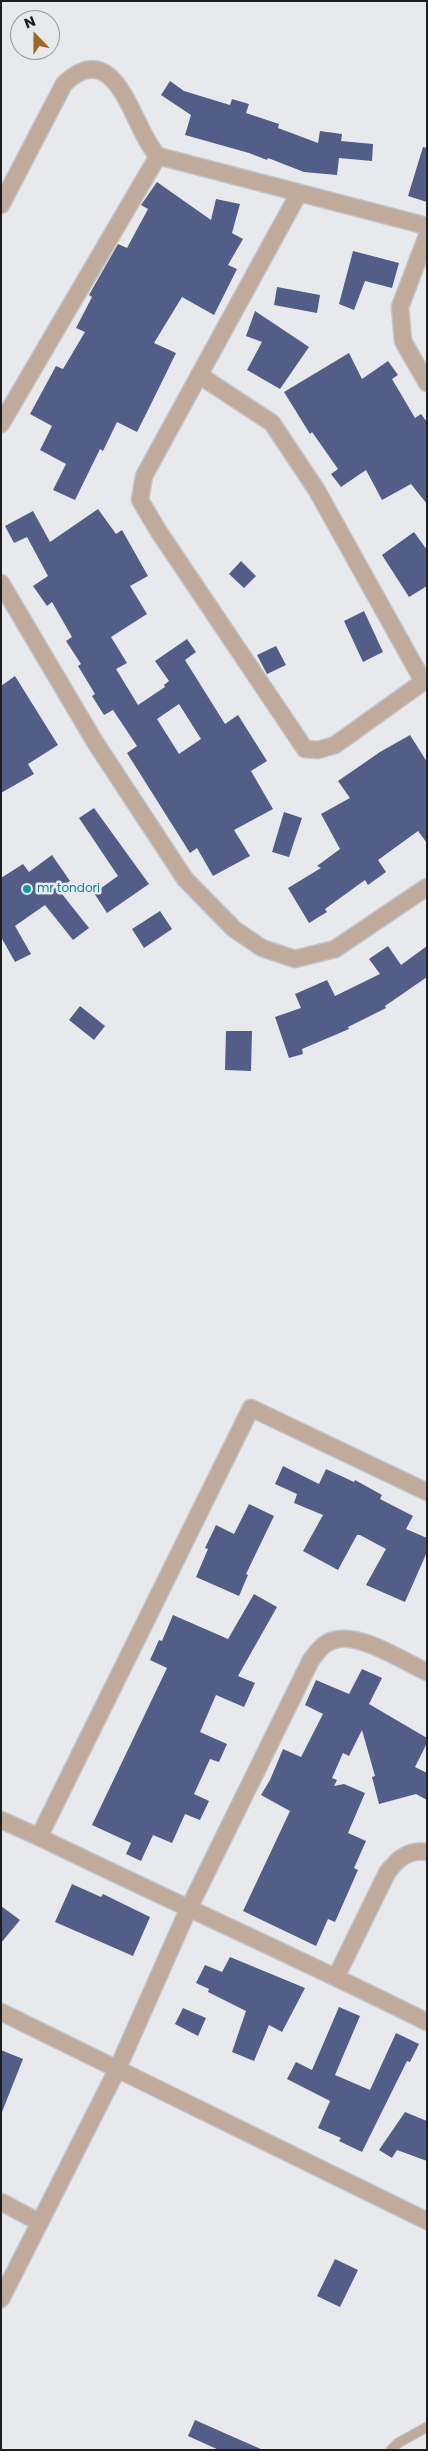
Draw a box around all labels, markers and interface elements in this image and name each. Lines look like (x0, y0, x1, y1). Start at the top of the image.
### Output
north arrow (10, 10, 60, 60)
text: N (21, 11, 38, 33)
place label: mr tondori (37, 882, 100, 896)
marker: mr tondori (21, 883, 33, 895)

